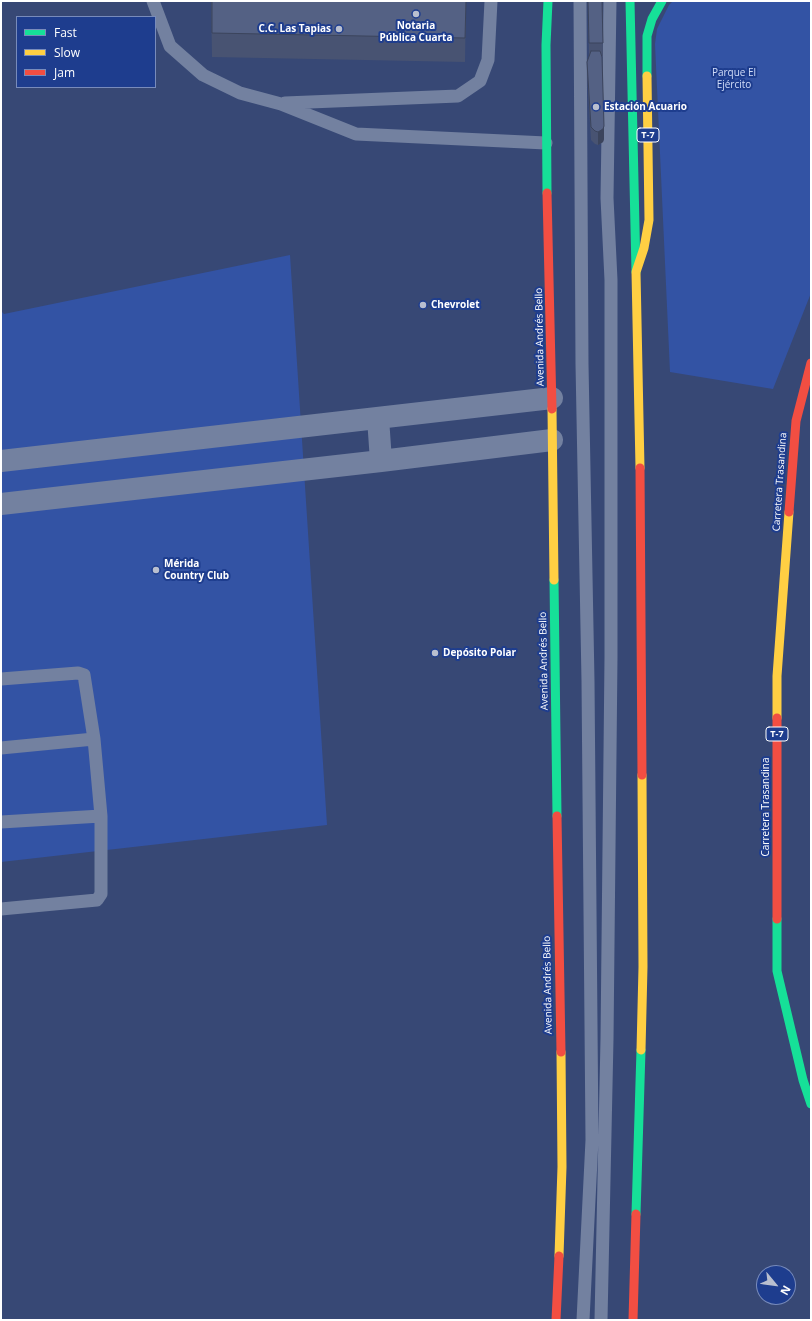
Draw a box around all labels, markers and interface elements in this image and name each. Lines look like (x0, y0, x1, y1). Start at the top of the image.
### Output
marker: Notaria Pública Cuarta (411, 9, 421, 19)
legend (16, 16, 156, 88)
place label: Notaria Pública Cuarta (380, 20, 452, 44)
place label: C.C. Las Tapias (258, 23, 331, 35)
text: Fast (54, 24, 77, 41)
marker: C.C. Las Tapias (334, 24, 344, 34)
text: Slow (54, 44, 80, 61)
text: Jam (54, 64, 75, 81)
park label: Parque El Ejército (712, 67, 756, 90)
place label: Estación Acuario (604, 101, 687, 113)
marker: Estación Acuario (591, 102, 601, 112)
road number: T-7 (637, 128, 659, 142)
street label: Avenida Andrés Bello (533, 288, 547, 386)
place label: Chevrolet (431, 299, 480, 311)
marker: Chevrolet (418, 300, 428, 310)
street label: Carretera Trasandina (771, 432, 789, 532)
place label: Mérida Country Club (164, 558, 229, 582)
marker: Mérida Country Club (151, 565, 161, 575)
street label: Avenida Andrés Bello (537, 612, 551, 710)
place label: Depósito Polar (443, 647, 516, 659)
marker: Depósito Polar (430, 648, 440, 658)
road number: T-7 (766, 727, 788, 741)
street label: Carretera Trasandina (760, 757, 772, 857)
street label: Avenida Andrés Bello (541, 936, 555, 1034)
north arrow (756, 1265, 796, 1305)
text: N (777, 1283, 795, 1298)

